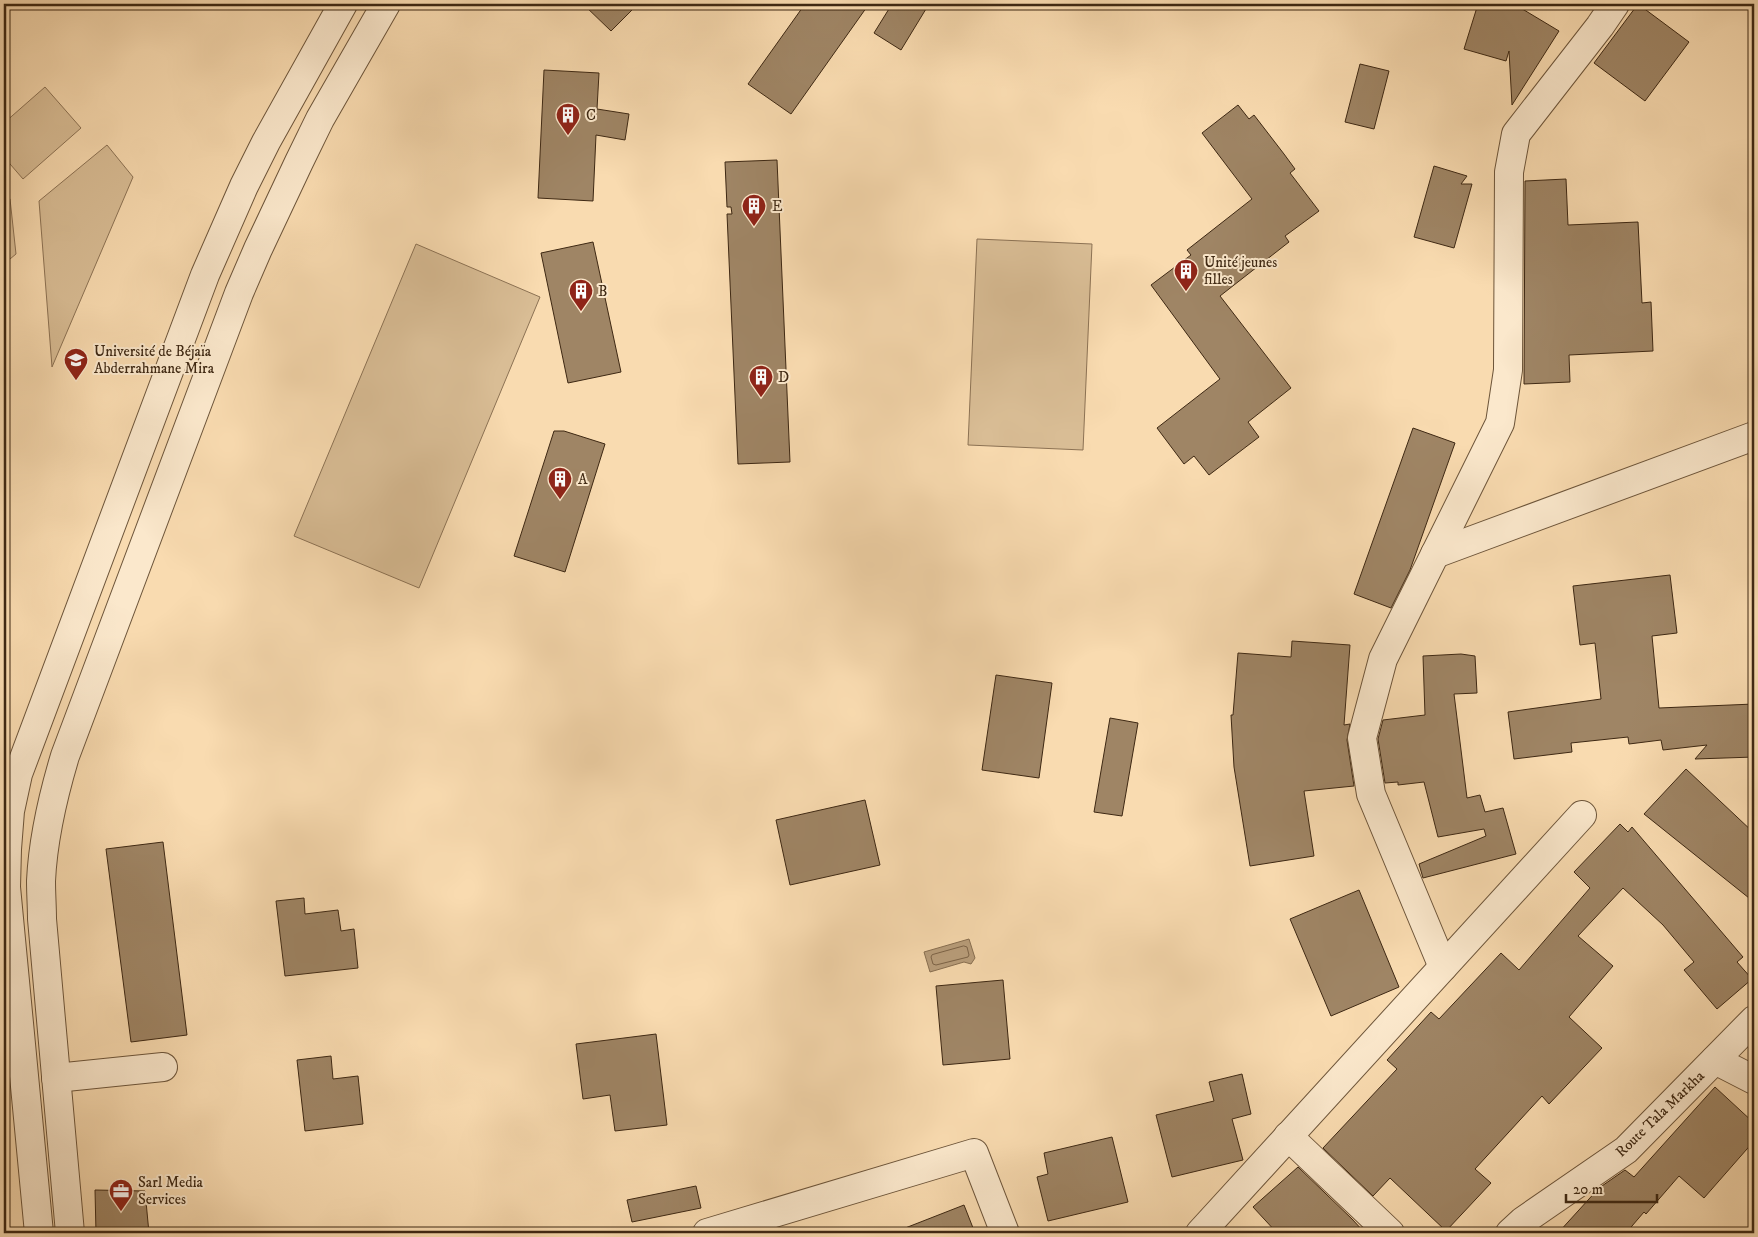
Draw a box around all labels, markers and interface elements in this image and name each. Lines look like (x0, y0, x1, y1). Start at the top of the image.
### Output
building icon: C (555, 102, 581, 136)
place label: C (586, 106, 596, 125)
building icon: E (741, 193, 767, 227)
place label: E (772, 197, 783, 216)
place label: Unité jeunes filles (1204, 253, 1277, 289)
building icon: Unité jeunes filles (1173, 258, 1199, 292)
building icon: B (568, 278, 594, 312)
place label: B (598, 282, 608, 301)
place label: Université de Béjaïa Abderrahmane Mira (94, 342, 215, 378)
school or university icon: Université de Béjaïa Abderrahmane Mira (63, 347, 89, 381)
building icon: D (748, 364, 774, 398)
place label: D (778, 368, 789, 387)
building icon: A (547, 466, 573, 500)
place label: A (578, 470, 588, 489)
street label: Route Tala Markha (1612, 1066, 1709, 1161)
scale bar (1566, 1172, 1657, 1204)
place label: Sarl Media Services (138, 1173, 204, 1209)
office icon: Sarl Media Services (108, 1178, 134, 1212)
text: 20 m (1573, 1180, 1603, 1199)

